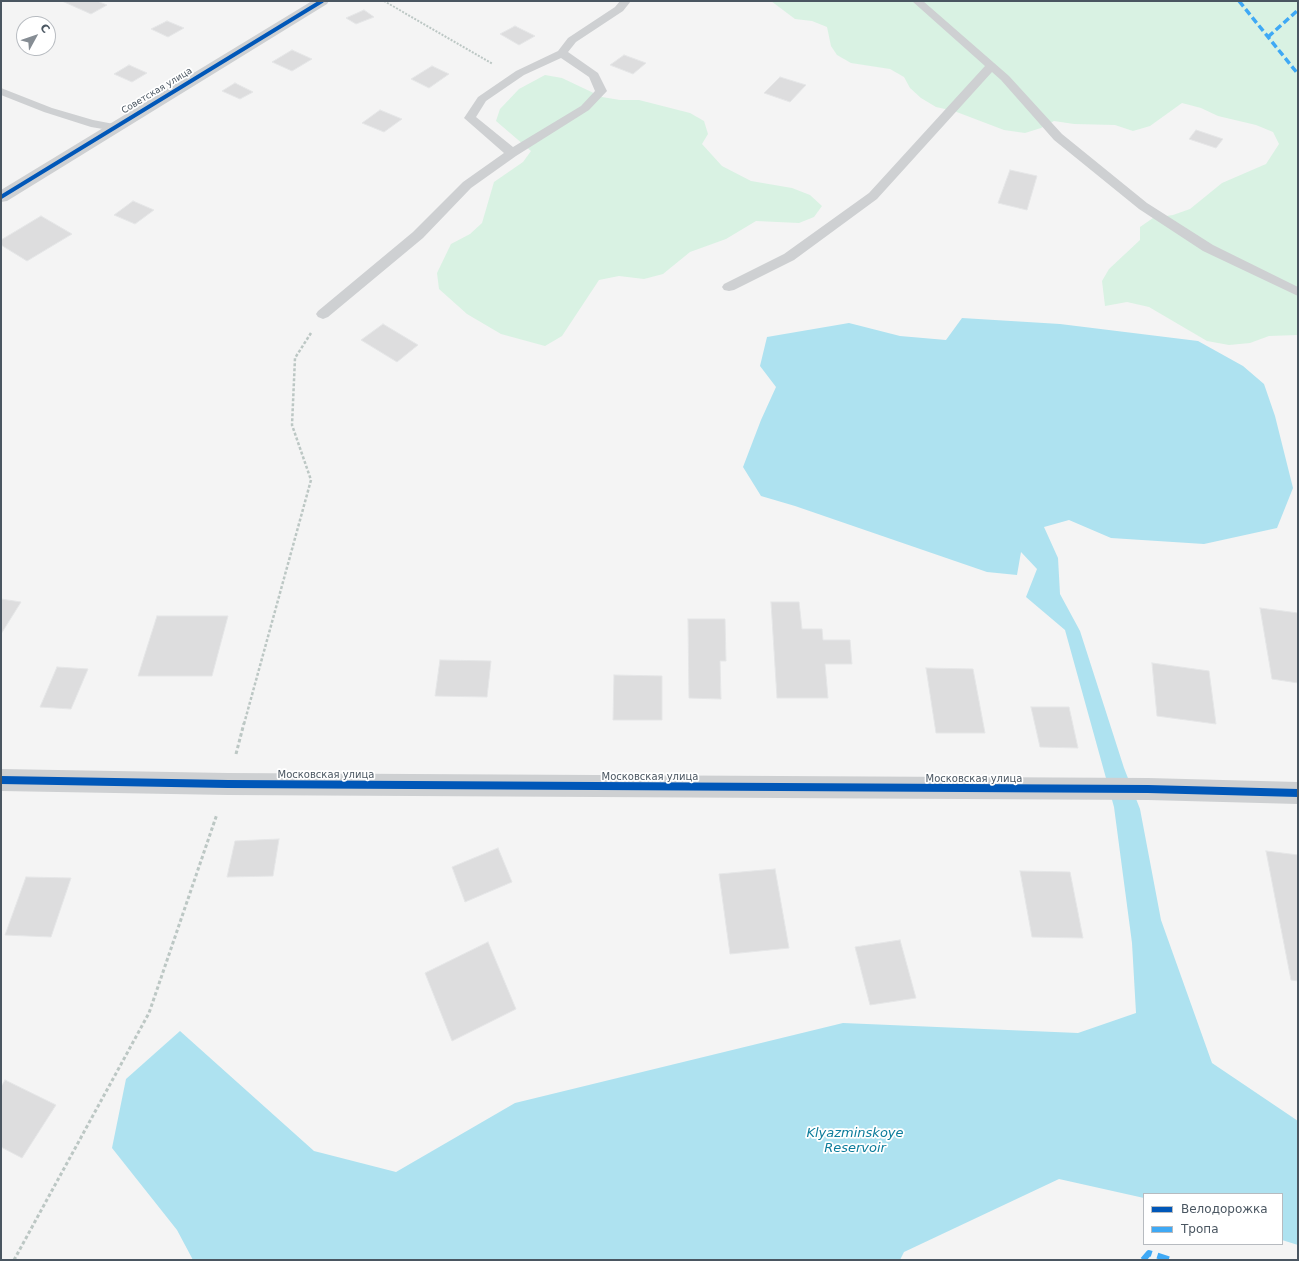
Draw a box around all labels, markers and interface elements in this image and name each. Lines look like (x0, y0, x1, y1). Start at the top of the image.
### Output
north arrow (16, 16, 56, 56)
text: С (37, 21, 52, 36)
street label: Советская улица (120, 66, 194, 116)
street label: Московская улица (278, 769, 374, 781)
street label: Московская улица (602, 771, 698, 783)
street label: Московская улица (926, 773, 1022, 785)
water label: Klyazminskoye Reservoir (806, 1126, 904, 1157)
legend (1143, 1193, 1283, 1245)
text: Велодорожка (1181, 1202, 1268, 1216)
text: Тропа (1181, 1222, 1219, 1236)

